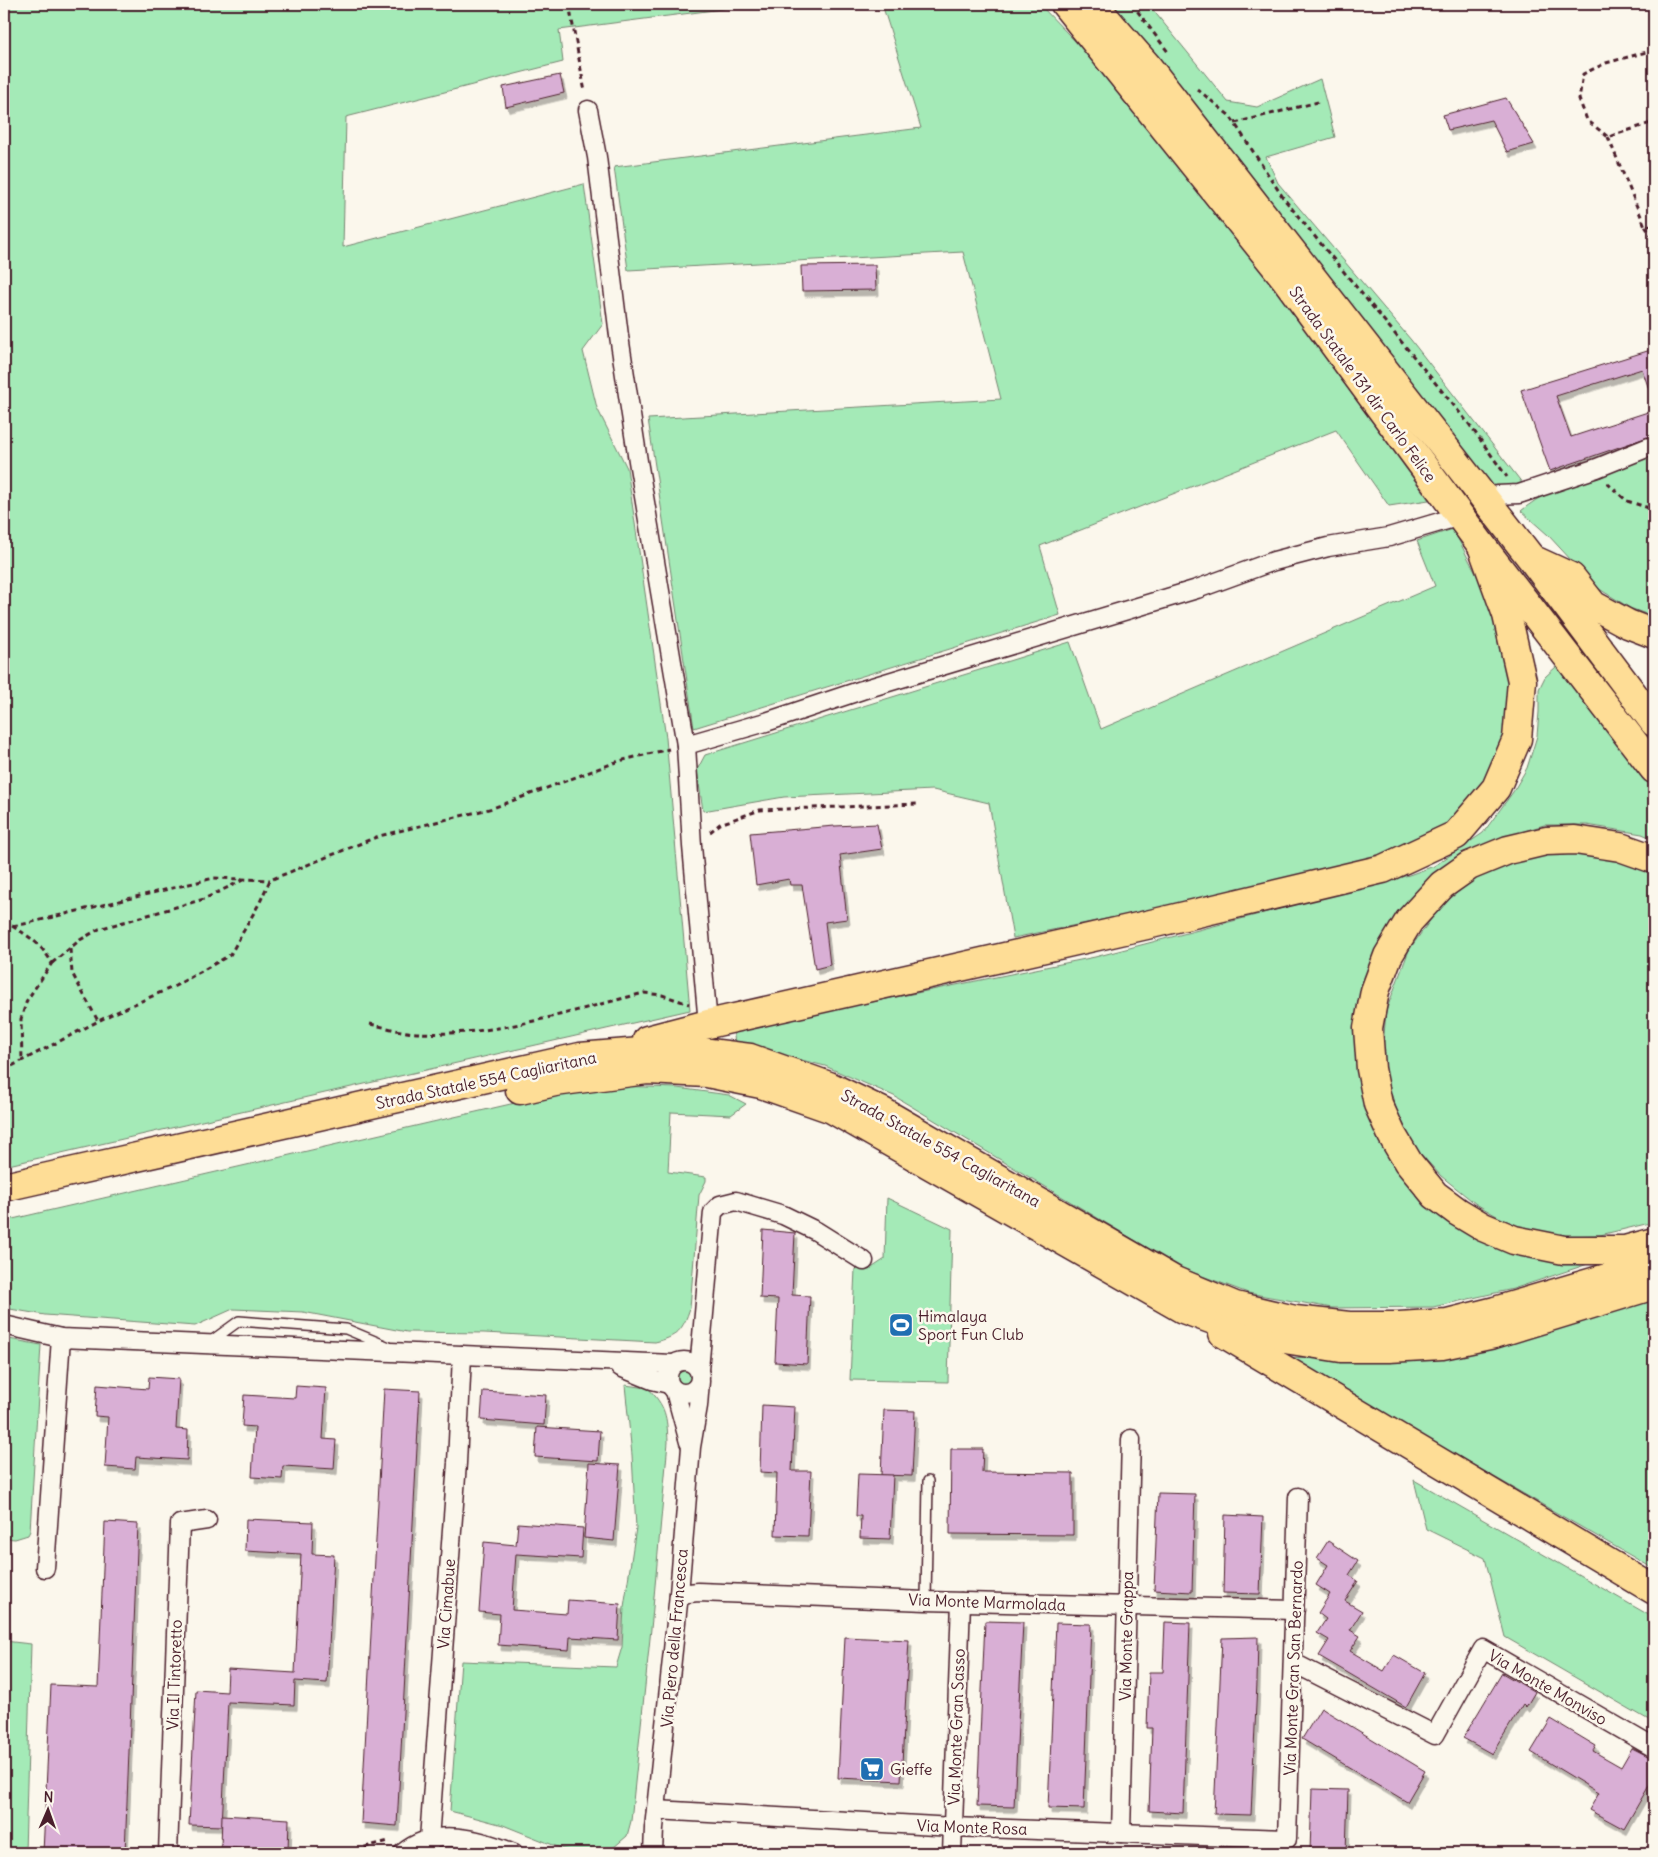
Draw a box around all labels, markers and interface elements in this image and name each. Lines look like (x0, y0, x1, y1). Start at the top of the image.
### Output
street label: Strada Statale 131 dir Carlo Felice (1285, 282, 1441, 486)
street label: Strada Statale 554 Cagliaritana (374, 1047, 598, 1113)
street label: Strada Statale 554 Cagliaritana (838, 1085, 1044, 1211)
place label: Himalaya Sport Fun Club (918, 1306, 1024, 1344)
sports icon: Himalaya Sport Fun Club (888, 1312, 914, 1338)
street label: Via Piero della Francesca (656, 1548, 692, 1728)
street label: Via Cimabue (433, 1558, 459, 1650)
street label: Via Monte Gran San Bernardo (1279, 1560, 1307, 1776)
street label: Via Monte Grappa (1115, 1571, 1137, 1701)
street label: Via Monte Marmolada (908, 1589, 1066, 1615)
street label: Via Il Tintoretto (162, 1619, 186, 1731)
street label: Via Monte Monviso (1485, 1645, 1611, 1729)
street label: Via Monte Gran Sasso (943, 1648, 969, 1806)
supermarket icon: Gieffe (859, 1756, 885, 1782)
place label: Gieffe (890, 1759, 932, 1779)
north arrow (22, 1784, 72, 1834)
text: N (43, 1788, 54, 1806)
street label: Via Monte Rosa (916, 1815, 1028, 1839)

